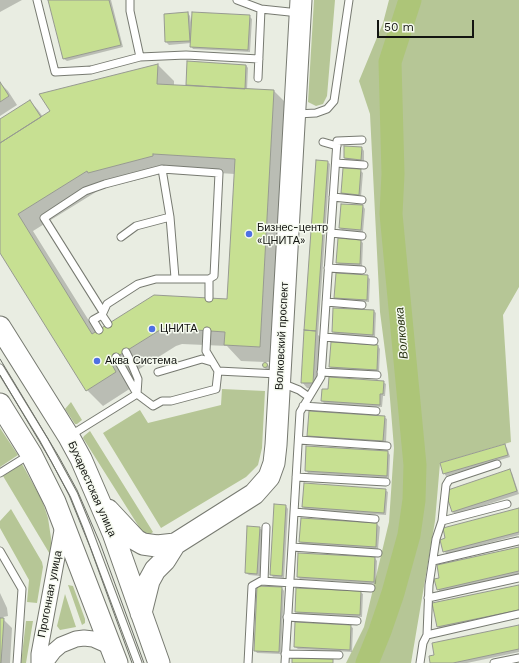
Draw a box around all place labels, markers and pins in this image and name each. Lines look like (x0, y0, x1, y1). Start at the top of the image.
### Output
place label: Бизнес-центр «ЦНИТА» (257, 221, 328, 247)
marker: Бизнес-центр «ЦНИТА» (244, 229, 254, 239)
place label: ЦНИТА (160, 322, 198, 336)
marker: ЦНИТА (147, 324, 157, 334)
place label: Аква Система (105, 354, 177, 368)
marker: Аква Система (92, 356, 102, 366)

